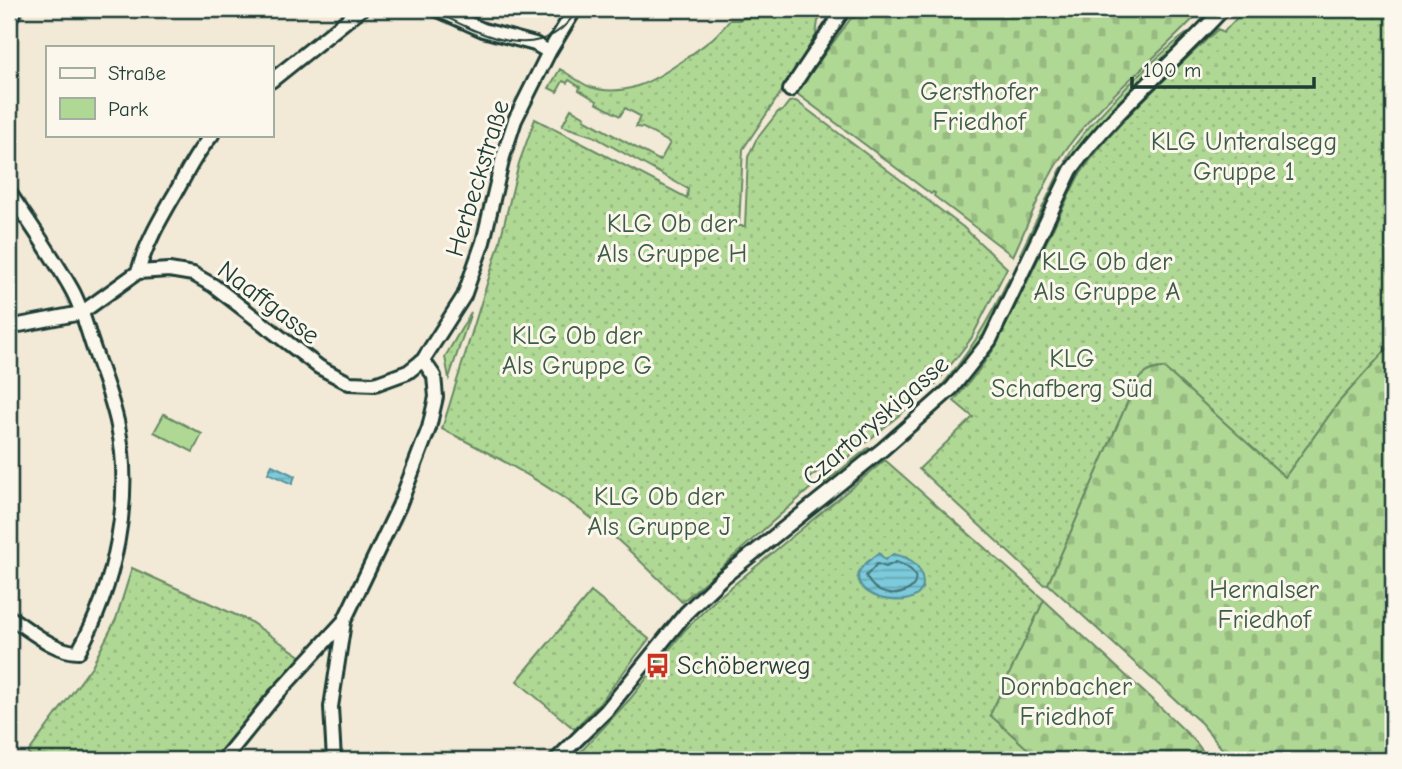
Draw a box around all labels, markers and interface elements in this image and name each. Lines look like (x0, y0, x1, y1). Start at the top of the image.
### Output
legend (46, 46, 273, 136)
scale bar (1132, 46, 1314, 90)
text: 100 m (1143, 58, 1201, 82)
text: Straße (108, 61, 166, 85)
park label: Gersthofer Friedhof (920, 77, 1039, 137)
street label: Herbeckstraße (440, 96, 516, 260)
text: Park (108, 97, 148, 121)
park label: KLG Unteralsegg Gruppe 1 (1151, 127, 1337, 187)
park label: KLG Ob der Als Gruppe H (597, 209, 747, 269)
park label: KLG Ob der Als Gruppe A (1034, 247, 1180, 307)
street label: Naaffgasse (212, 255, 325, 351)
park label: KLG Ob der Als Gruppe G (502, 321, 652, 381)
park label: KLG Schafberg Süd (991, 344, 1153, 404)
street label: Czartoryskigasse (796, 349, 955, 492)
park label: KLG Ob der Als Gruppe J (587, 482, 731, 542)
park label: Hernalser Friedhof (1209, 575, 1320, 635)
bus stop icon: Schöberweg (643, 651, 671, 679)
place label: Schöberweg (677, 651, 811, 681)
park label: Dornbacher Friedhof (1000, 672, 1133, 732)

